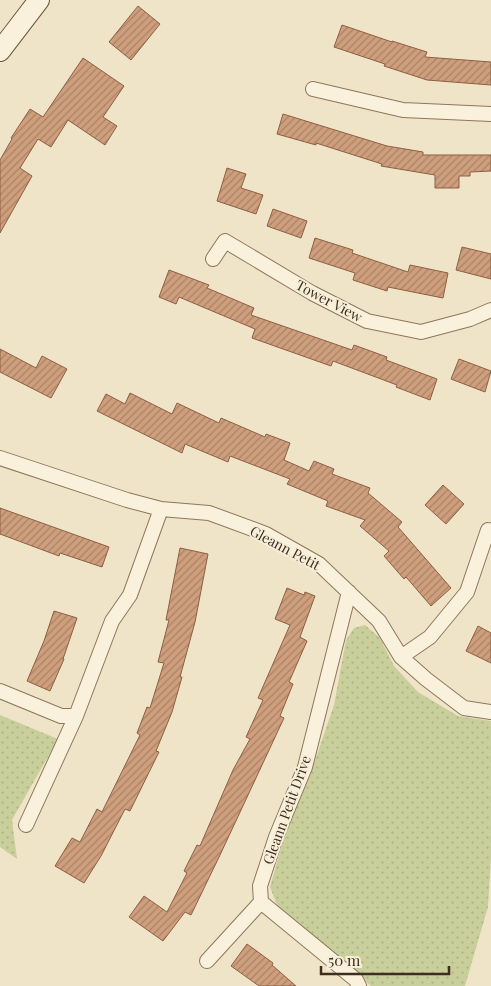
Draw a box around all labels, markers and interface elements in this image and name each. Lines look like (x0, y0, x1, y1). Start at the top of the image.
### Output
street label: Tower View (293, 275, 366, 326)
street label: Gleann Petit (247, 521, 325, 575)
street label: Gleann Petit Drive (258, 753, 315, 867)
scale bar (321, 944, 448, 976)
text: 50 m (328, 950, 361, 970)

